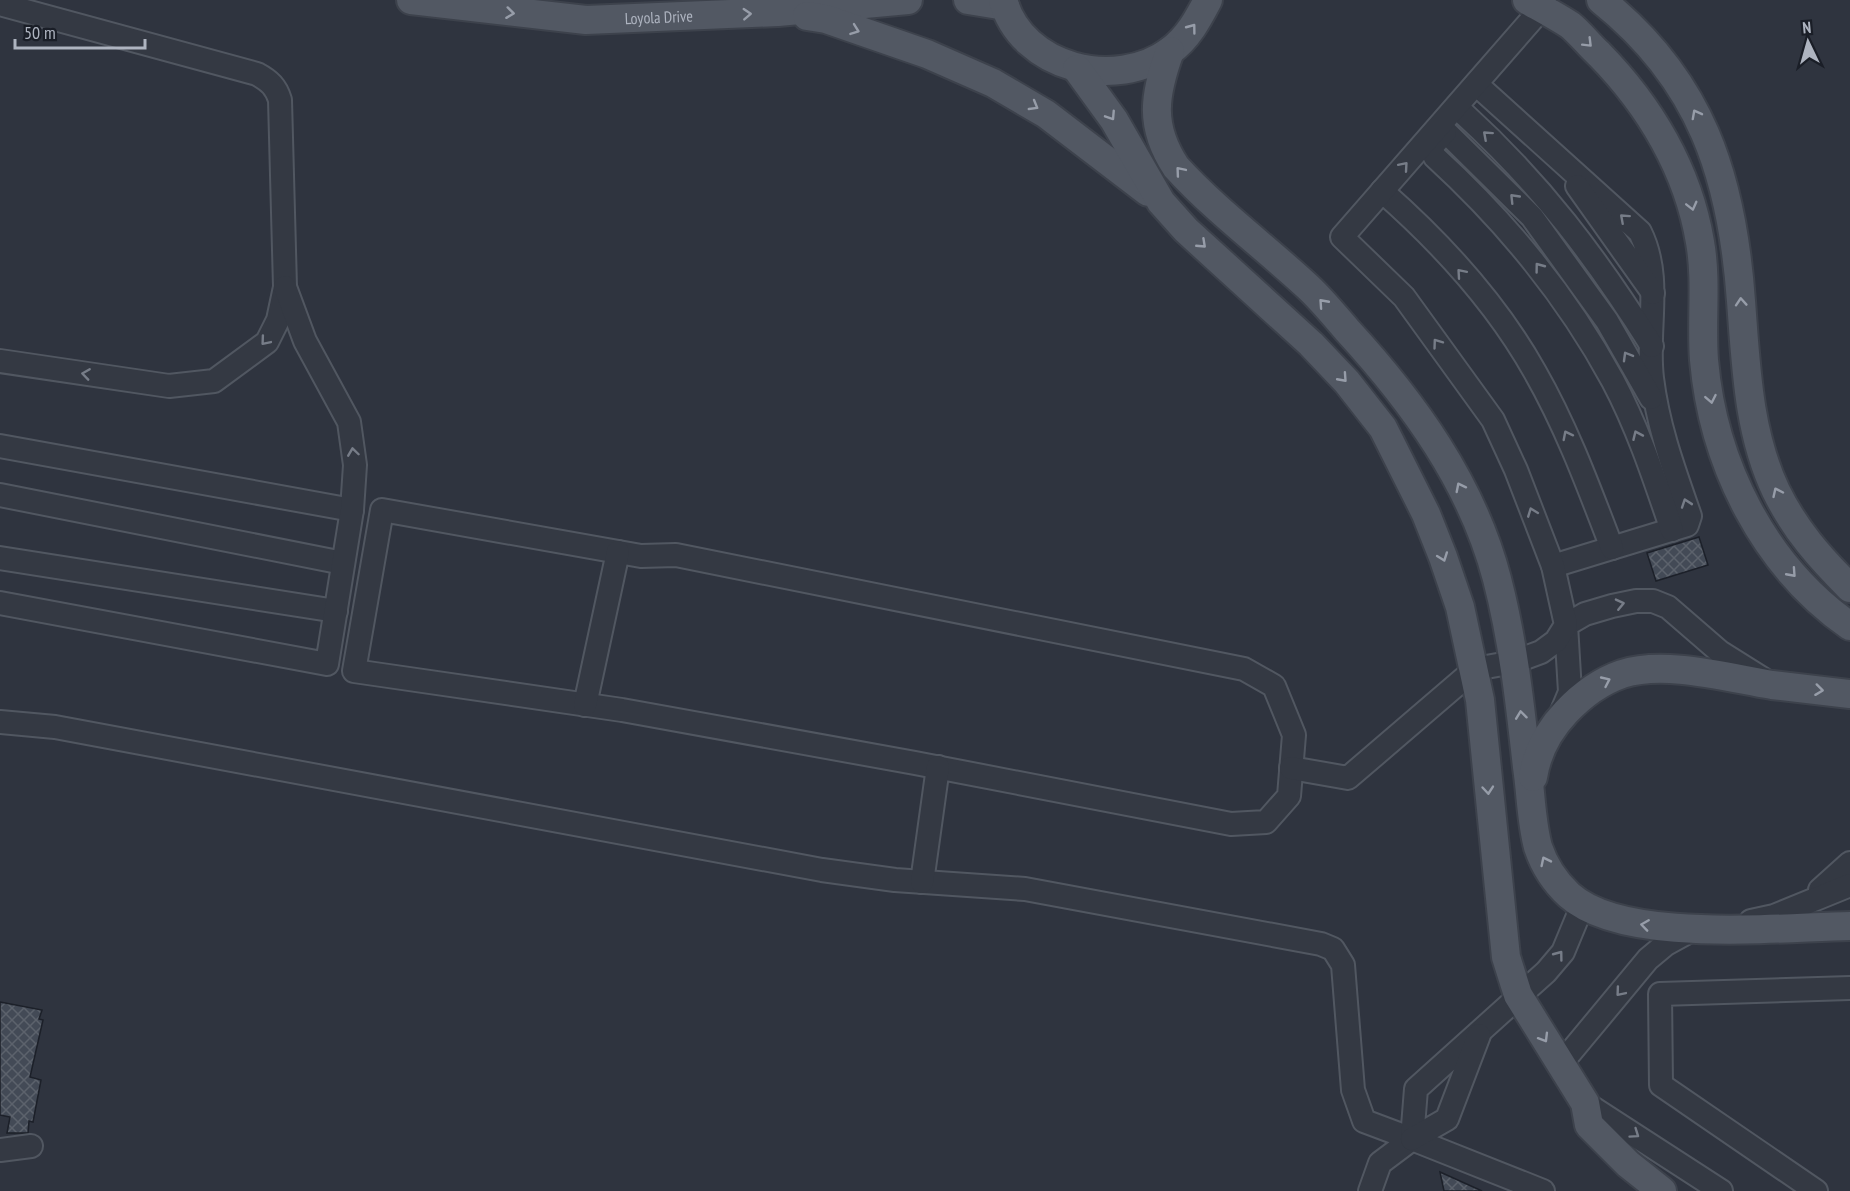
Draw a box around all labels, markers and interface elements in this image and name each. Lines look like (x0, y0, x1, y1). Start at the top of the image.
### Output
one-way arrow (506, 6, 515, 18)
street label: Loyola Drive (624, 6, 693, 28)
one-way arrow (742, 7, 751, 20)
scale bar (15, 12, 146, 50)
north arrow (1778, 12, 1838, 72)
text: N (1802, 17, 1812, 37)
text: 50 m (24, 21, 56, 44)
one-way arrow (849, 22, 860, 35)
one-way arrow (1185, 23, 1196, 34)
one-way arrow (1581, 37, 1592, 47)
one-way arrow (1027, 99, 1038, 111)
one-way arrow (1104, 109, 1115, 120)
one-way arrow (1692, 109, 1703, 120)
one-way arrow (1484, 131, 1494, 142)
one-way arrow (1397, 162, 1408, 173)
one-way arrow (1176, 168, 1187, 178)
one-way arrow (1510, 195, 1521, 206)
one-way arrow (1684, 200, 1697, 210)
one-way arrow (1620, 214, 1630, 225)
one-way arrow (1195, 237, 1206, 248)
one-way arrow (1535, 263, 1546, 274)
one-way arrow (1457, 269, 1468, 280)
one-way arrow (1735, 297, 1748, 306)
one-way arrow (1320, 300, 1331, 311)
one-way arrow (261, 334, 272, 345)
one-way arrow (1433, 338, 1444, 349)
one-way arrow (1623, 352, 1635, 362)
one-way arrow (81, 368, 90, 380)
one-way arrow (1336, 372, 1347, 382)
one-way arrow (1704, 394, 1717, 404)
one-way arrow (1563, 431, 1575, 442)
one-way arrow (1632, 431, 1644, 442)
one-way arrow (348, 447, 360, 456)
one-way arrow (1456, 482, 1468, 493)
one-way arrow (1773, 487, 1785, 498)
one-way arrow (1680, 498, 1693, 509)
one-way arrow (1527, 507, 1539, 518)
one-way arrow (1436, 552, 1449, 562)
one-way arrow (1785, 566, 1796, 577)
one-way arrow (1615, 599, 1625, 612)
one-way arrow (1600, 677, 1611, 689)
one-way arrow (1814, 683, 1824, 696)
one-way arrow (1515, 710, 1528, 719)
one-way arrow (1481, 785, 1494, 794)
one-way arrow (1541, 857, 1552, 868)
one-way arrow (1640, 919, 1650, 932)
one-way arrow (1552, 951, 1563, 962)
one-way arrow (1617, 985, 1628, 996)
one-way arrow (1537, 1032, 1548, 1042)
one-way arrow (1628, 1127, 1639, 1138)

